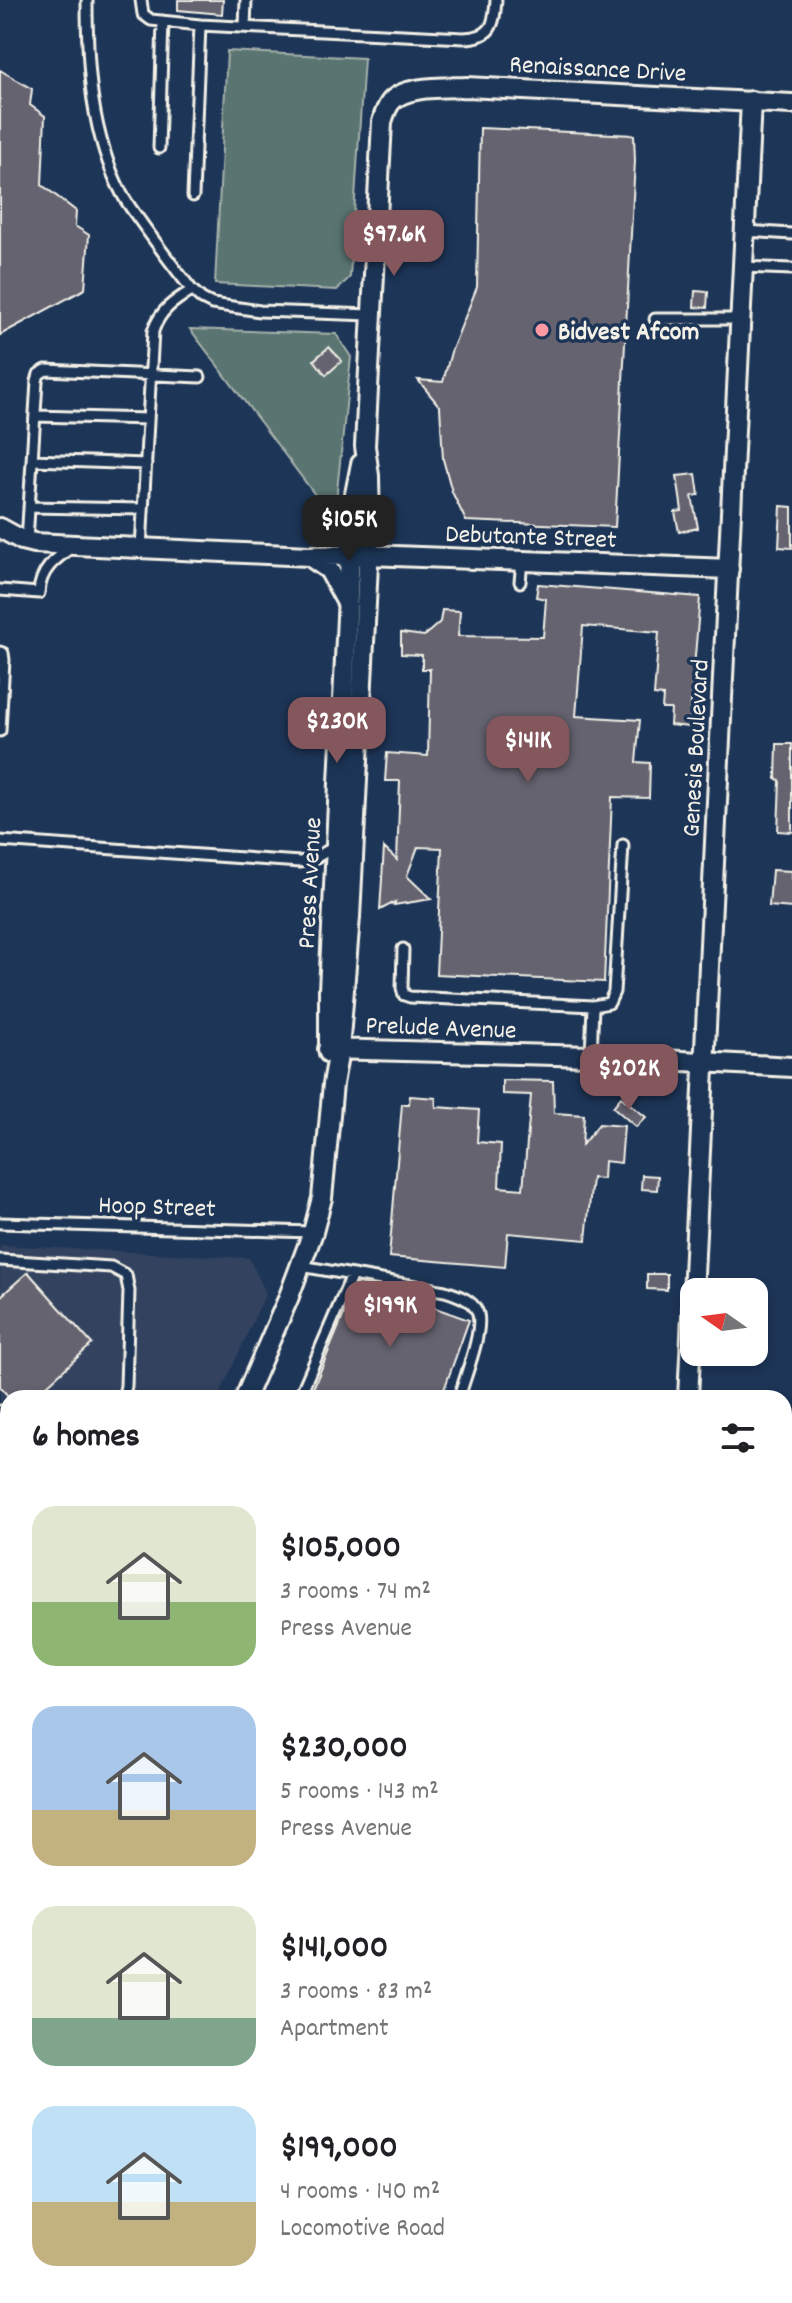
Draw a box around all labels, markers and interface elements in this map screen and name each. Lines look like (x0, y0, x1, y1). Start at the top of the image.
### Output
street label: Renaissance Drive (508, 47, 687, 94)
pin: $97.6K (329, 210, 459, 278)
text: $97.6K (362, 217, 426, 254)
place label: Bidvest Afcom (558, 315, 699, 352)
marker: Bidvest Afcom (533, 321, 551, 339)
pin: $105K (293, 495, 405, 563)
text: $105K (320, 502, 378, 539)
street label: Debutante Street (445, 517, 618, 560)
street label: Genesis Boulevard (674, 658, 721, 838)
pin: $230K (281, 697, 393, 765)
text: $230K (306, 704, 368, 741)
pin: $141K (472, 716, 584, 784)
text: $141K (504, 723, 552, 760)
street label: Press Avenue (290, 816, 333, 950)
street label: Prelude Avenue (365, 1008, 517, 1051)
pin: $202K (573, 1044, 685, 1112)
text: $202K (598, 1051, 660, 1088)
street label: Hoop Street (97, 1188, 217, 1229)
north arrow (680, 1278, 768, 1366)
map controls (680, 1278, 768, 1366)
pin: $199K (334, 1281, 446, 1349)
text: $199K (363, 1288, 417, 1325)
text: 6 homes (32, 1414, 140, 1463)
icon: filters (716, 1416, 760, 1460)
text: $105,000 (280, 1525, 401, 1574)
icon: home (96, 1538, 192, 1634)
text: 3 rooms · 74 m² (280, 1574, 431, 1611)
text: Press Avenue (280, 1611, 412, 1648)
text: $230,000 (280, 1725, 408, 1774)
icon: home (96, 1738, 192, 1834)
text: 5 rooms · 143 m² (280, 1774, 439, 1811)
text: Press Avenue (280, 1811, 412, 1848)
text: $141,000 (280, 1925, 388, 1974)
icon: home (96, 1938, 192, 2034)
text: 3 rooms · 83 m² (280, 1974, 432, 2011)
text: Apartment (280, 2011, 389, 2048)
text: $199,000 (280, 2125, 398, 2174)
icon: home (96, 2138, 192, 2234)
text: 4 rooms · 140 m² (280, 2174, 440, 2211)
text: Locomotive Road (280, 2211, 445, 2248)

